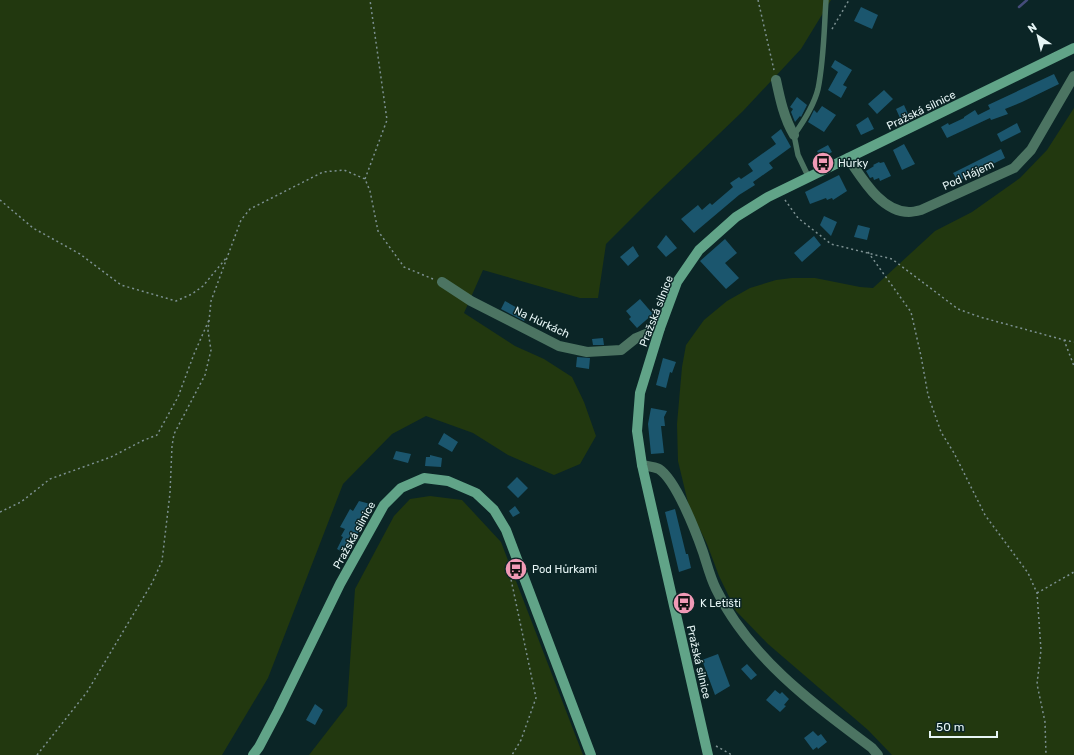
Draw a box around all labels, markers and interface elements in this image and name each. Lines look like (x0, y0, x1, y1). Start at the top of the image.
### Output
north arrow (1018, 16, 1058, 56)
text: N (1026, 21, 1040, 36)
street label: Pražská silnice (885, 88, 958, 133)
bus stop icon: Hůrky (810, 150, 836, 176)
place label: Hůrky (838, 157, 868, 170)
street label: Pod Hájem (940, 158, 996, 193)
street label: Pražská silnice (637, 274, 676, 349)
street label: Na Hůrkách (512, 304, 571, 341)
street label: Pražská silnice (331, 499, 378, 571)
bus stop icon: Pod Hůrkami (503, 556, 529, 582)
place label: Pod Hůrkami (532, 563, 597, 576)
bus stop icon: K Letišti (671, 590, 697, 616)
place label: K Letišti (700, 597, 741, 610)
street label: Pražská silnice (684, 624, 713, 700)
scale bar (930, 713, 997, 739)
text: 50 m (936, 720, 964, 734)

